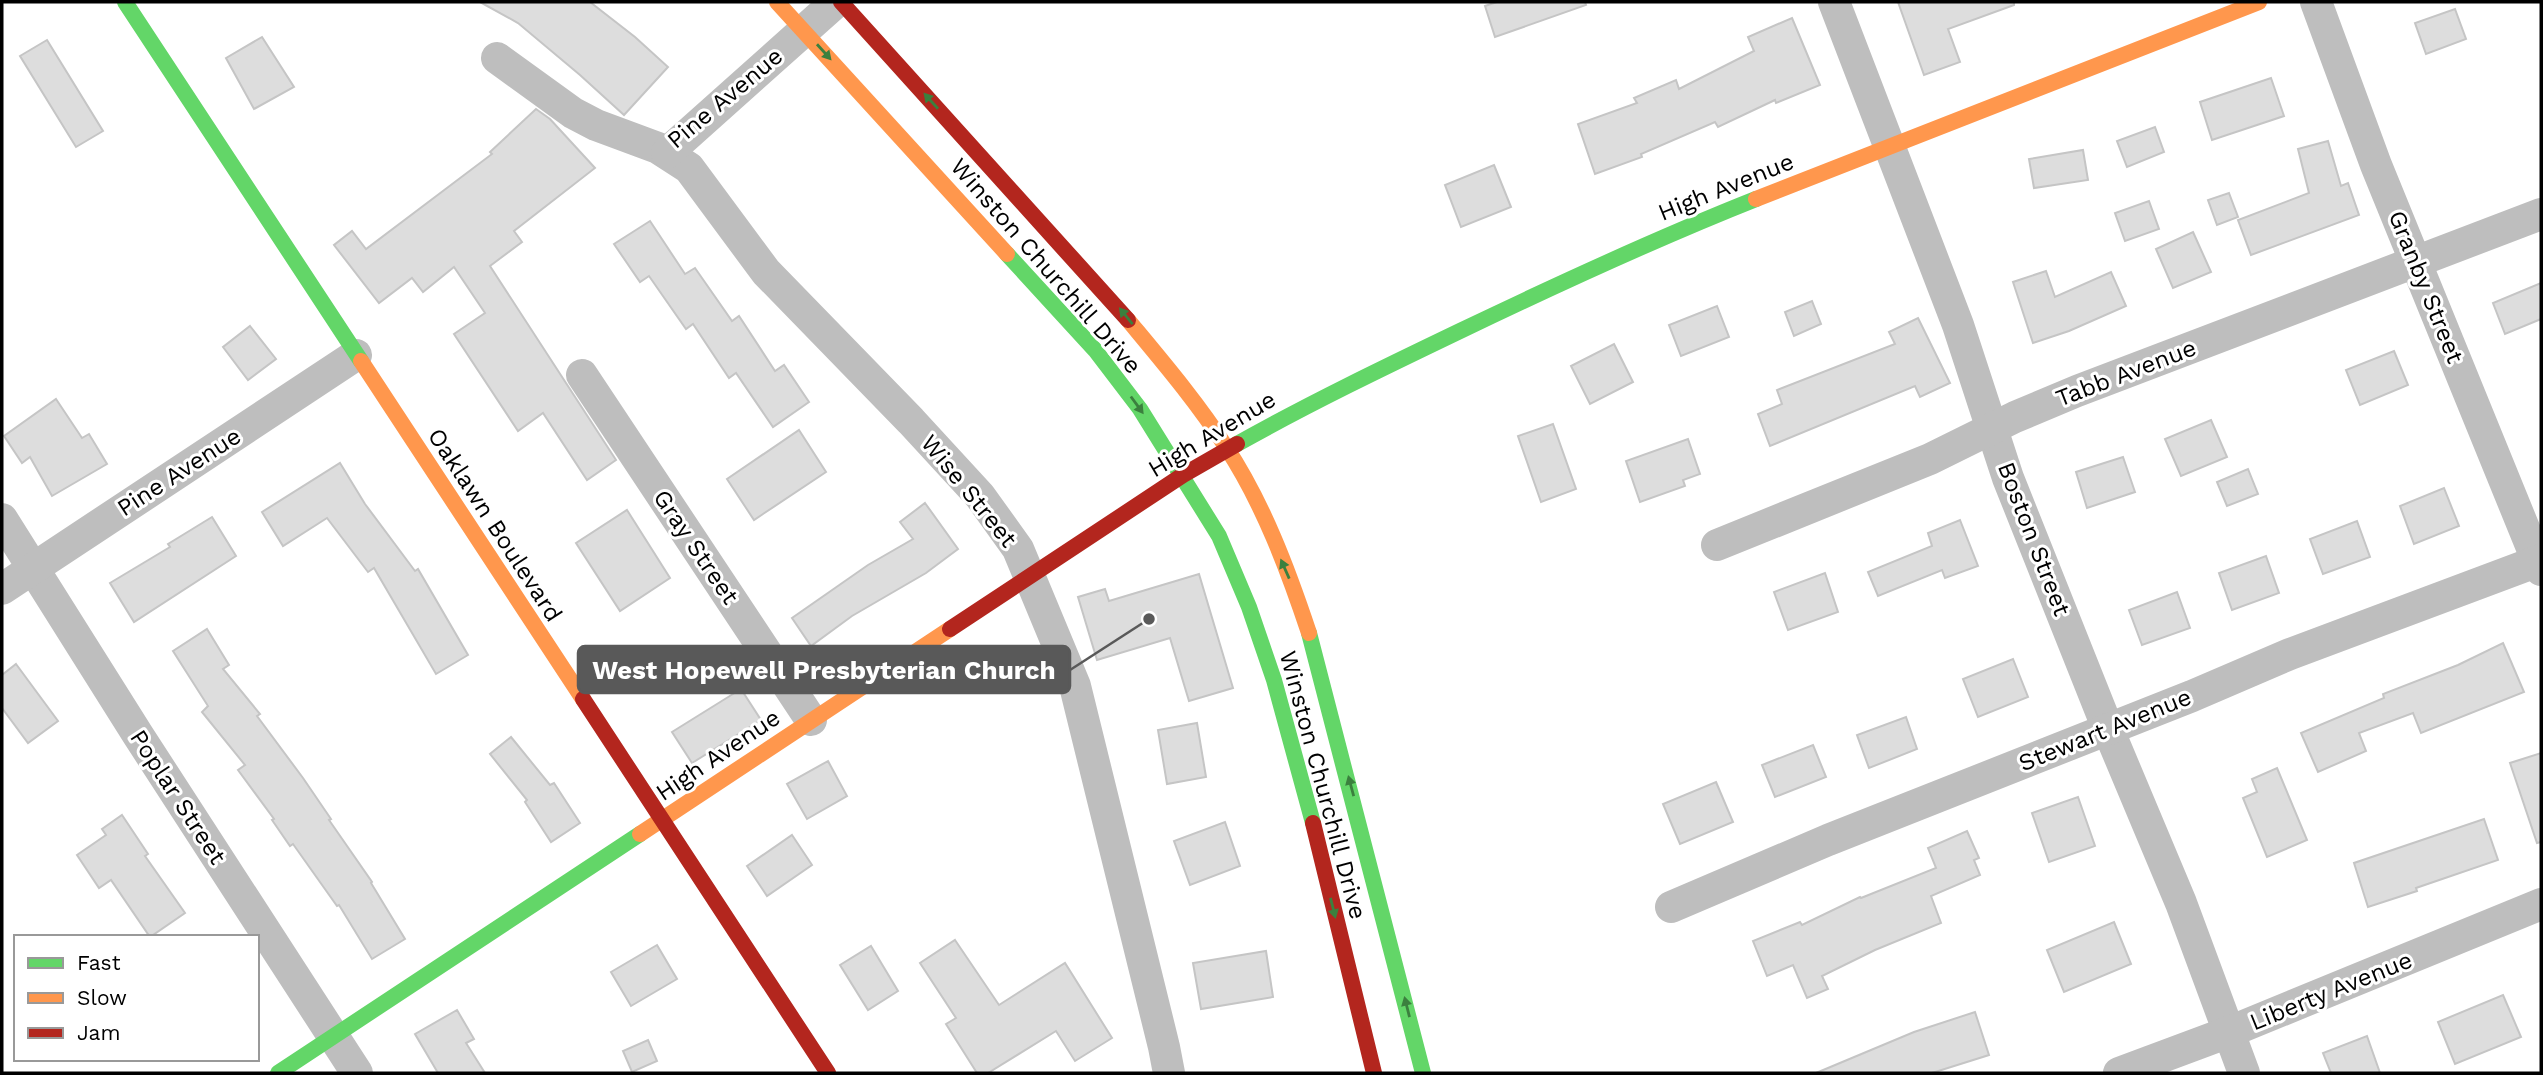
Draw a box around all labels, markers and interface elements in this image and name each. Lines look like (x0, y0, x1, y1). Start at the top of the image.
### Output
street label: Pine Avenue (662, 42, 788, 154)
one-way arrow (815, 43, 831, 60)
one-way arrow (924, 92, 939, 109)
street label: High Avenue (1654, 147, 1798, 227)
street label: Winston Churchill Drive (945, 153, 1147, 379)
street label: Granby Street (2383, 207, 2469, 367)
one-way arrow (1119, 308, 1134, 325)
street label: Tabb Avenue (2052, 333, 2200, 413)
street label: High Avenue (1143, 385, 1281, 483)
one-way arrow (1129, 396, 1143, 414)
street label: Pine Avenue (112, 422, 246, 522)
street label: Oaklawn Boulevard (422, 423, 568, 627)
street label: Wise Street (915, 429, 1023, 553)
street label: Boston Street (1992, 458, 2076, 620)
street label: Gray Street (648, 484, 744, 610)
one-way arrow (1279, 559, 1291, 579)
callout: West Hopewell Presbyterian Church (578, 646, 1070, 693)
street label: Winston Churchill Drive (1274, 648, 1372, 922)
text: West Hopewell Presbyterian Church (592, 655, 1056, 685)
street label: Stewart Avenue (2015, 683, 2195, 777)
street label: High Avenue (651, 703, 785, 807)
street label: Poplar Street (124, 725, 232, 869)
one-way arrow (1345, 775, 1356, 797)
one-way arrow (1328, 897, 1339, 919)
legend (14, 935, 259, 1061)
street label: Liberty Avenue (2246, 946, 2416, 1036)
text: Fast (77, 950, 121, 975)
text: Slow (77, 985, 127, 1010)
one-way arrow (1401, 996, 1412, 1018)
text: Jam (77, 1020, 120, 1045)

